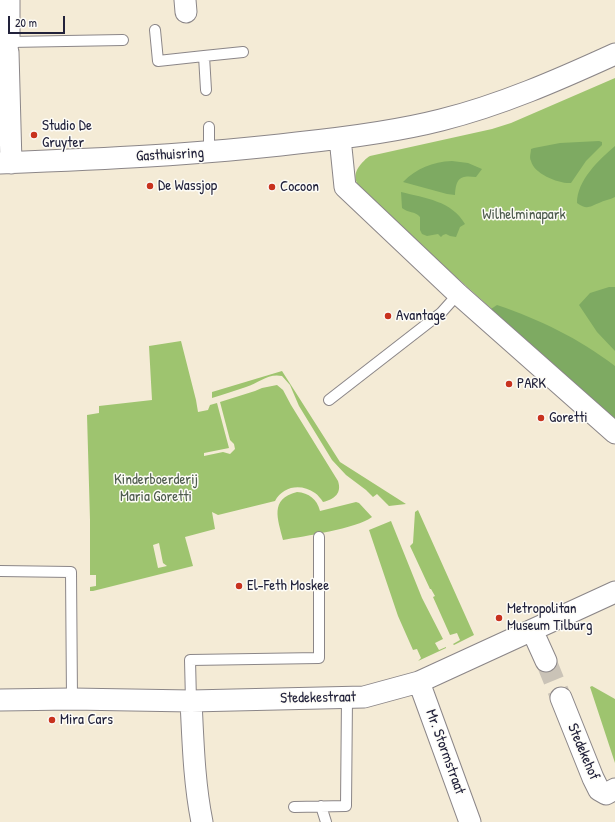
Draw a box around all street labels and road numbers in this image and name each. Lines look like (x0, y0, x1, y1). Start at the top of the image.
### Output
street label: Gasthuisring (136, 144, 204, 166)
street label: Stedekestraat (280, 688, 356, 708)
street label: Mr. Stormstraat (421, 707, 469, 797)
street label: Stedekehof (563, 721, 603, 783)

